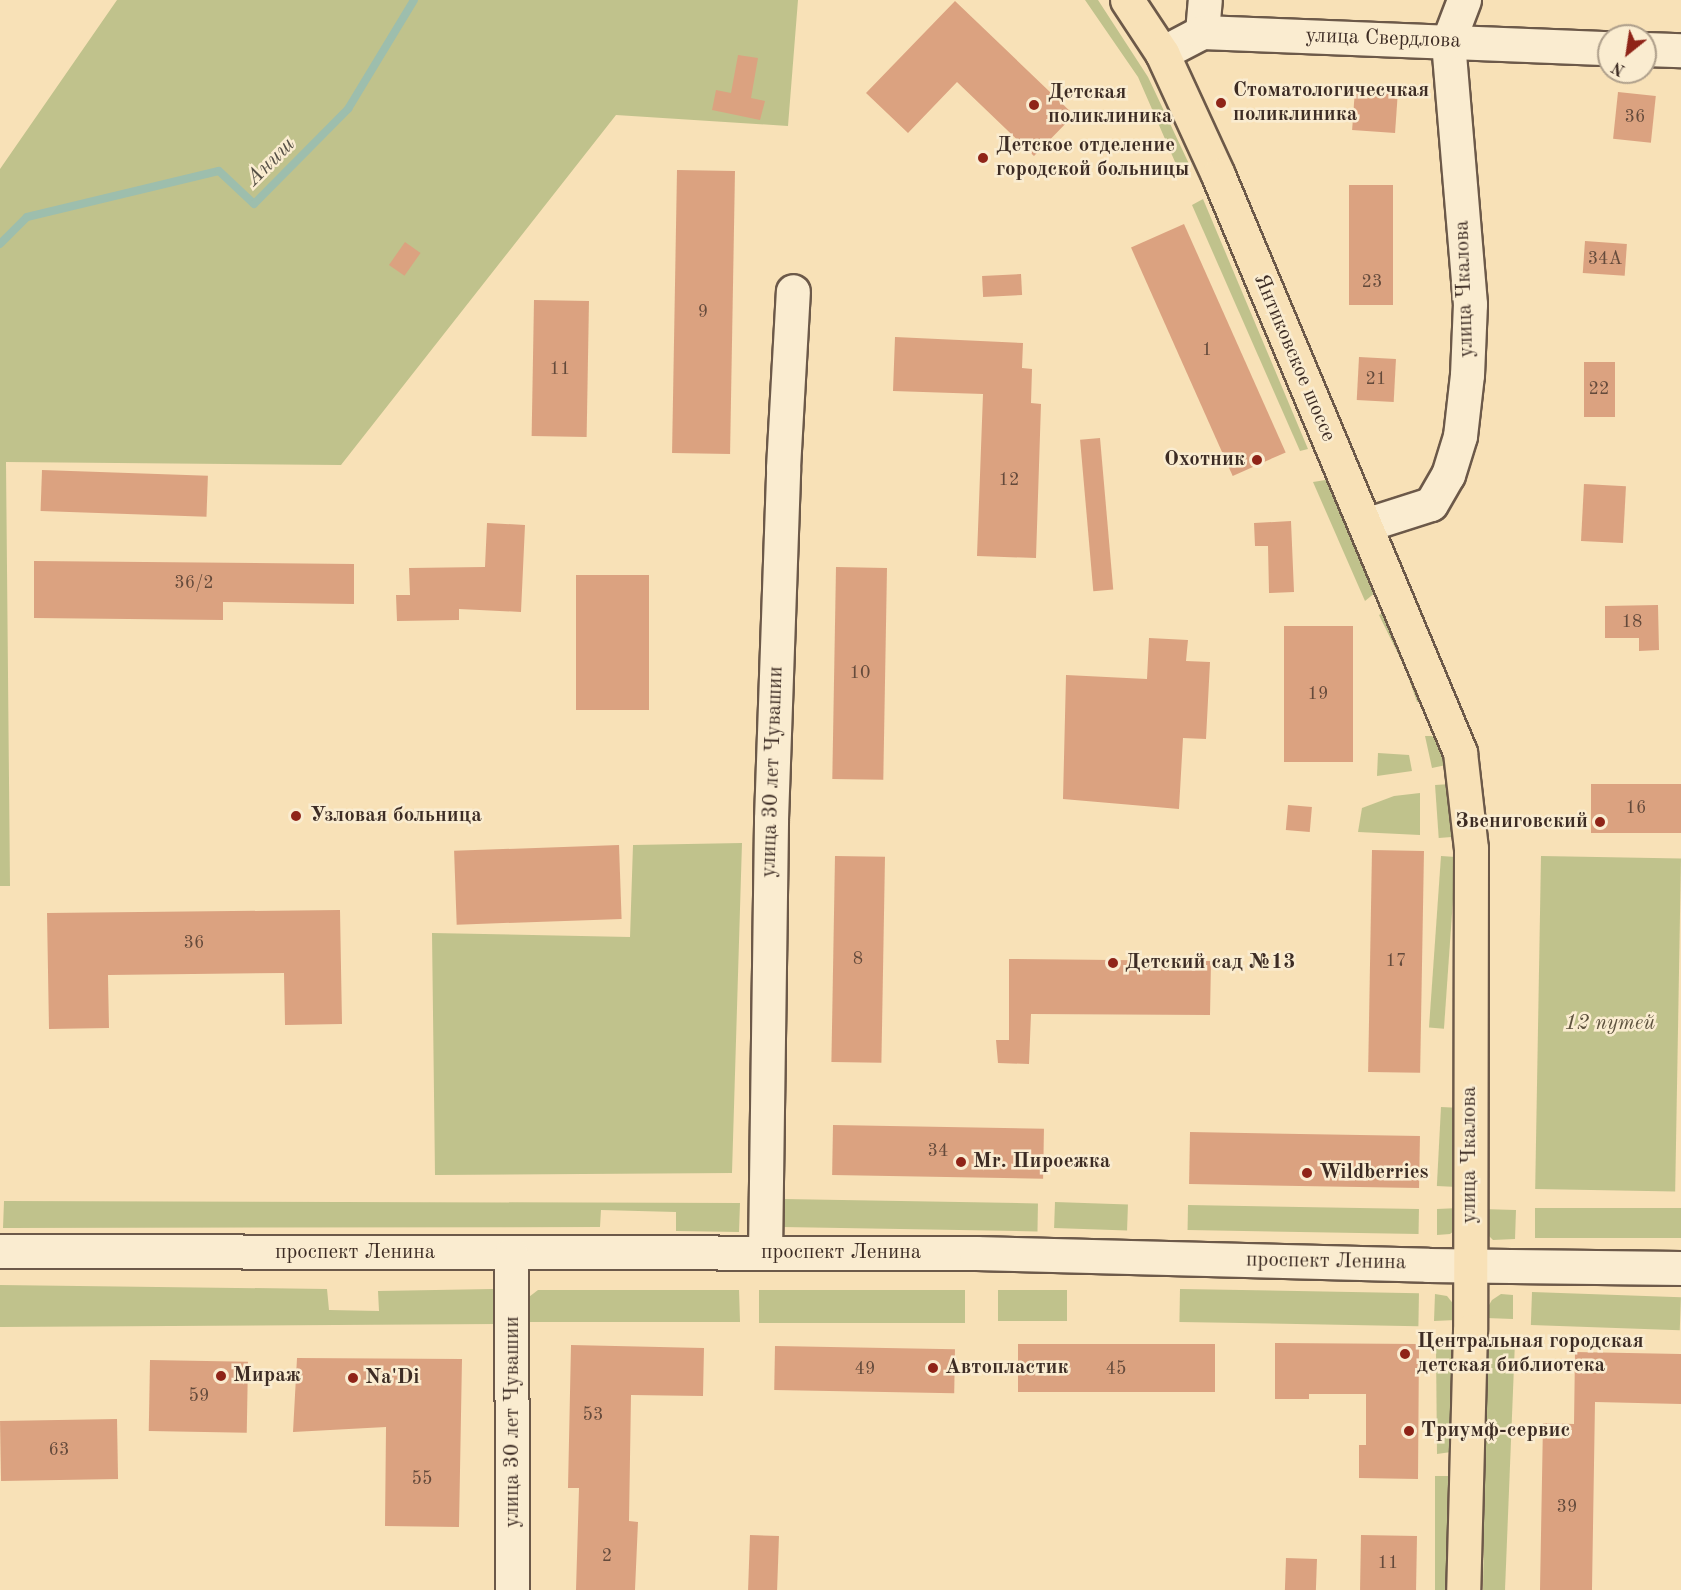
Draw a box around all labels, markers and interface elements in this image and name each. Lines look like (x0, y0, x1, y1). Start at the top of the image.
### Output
street label: улица Свердлова (1305, 24, 1461, 54)
north arrow (1597, 24, 1657, 84)
text: N (1610, 58, 1628, 78)
place label: Стоматологичесчкая поликлиника (1233, 78, 1429, 128)
place label: Детская поликлиника (1048, 80, 1172, 130)
marker: Детская поликлиника (1025, 96, 1043, 114)
marker: Стоматологичесчкая поликлиника (1214, 96, 1228, 110)
house number: 36 (1625, 106, 1645, 128)
water label: Аниш (241, 132, 301, 192)
place label: Детское отделение городской больницы (996, 133, 1189, 183)
marker: Детское отделение городской больницы (974, 149, 992, 167)
street label: улица Чкалова (1450, 220, 1480, 358)
house number: 34А (1588, 248, 1622, 270)
street label: Янтиковское шоссе (1247, 270, 1341, 446)
house number: 23 (1362, 271, 1382, 293)
house number: 9 (698, 301, 708, 323)
house number: 1 (1202, 339, 1212, 361)
house number: 11 (550, 358, 570, 380)
house number: 21 (1366, 368, 1386, 390)
house number: 22 (1589, 378, 1609, 400)
place label: Охотник (1164, 447, 1245, 473)
marker: Охотник (1250, 453, 1264, 467)
house number: 12 (999, 469, 1019, 491)
house number: 36/2 (174, 572, 214, 594)
house number: 18 (1622, 611, 1642, 633)
house number: 10 (850, 662, 870, 684)
street label: улица 30 лет Чувашии (757, 666, 789, 878)
house number: 19 (1308, 683, 1328, 705)
house number: 16 (1626, 797, 1646, 819)
place label: Узловая больница (310, 803, 482, 829)
marker: Узловая больница (287, 807, 305, 825)
place label: Звениговский (1455, 809, 1588, 835)
marker: Звениговский (1593, 815, 1607, 829)
house number: 36 (184, 932, 204, 954)
house number: 8 (853, 948, 863, 970)
place label: Детский сад №13 (1125, 950, 1295, 976)
house number: 17 (1386, 950, 1406, 972)
marker: Детский сад №13 (1106, 956, 1120, 970)
park label: 12 путей (1565, 1011, 1655, 1037)
street label: улица Чкалова (1457, 1086, 1483, 1224)
house number: 34 (928, 1140, 948, 1162)
place label: Mr. Пироежка (973, 1149, 1110, 1175)
marker: Mr. Пироежка (954, 1155, 968, 1169)
place label: Wildberries (1319, 1160, 1429, 1186)
marker: Wildberries (1300, 1166, 1314, 1180)
street label: проспект Ленина (275, 1240, 435, 1266)
street label: проспект Ленина (761, 1240, 921, 1266)
street label: проспект Ленина (1246, 1248, 1406, 1276)
street label: улица 30 лет Чувашии (500, 1316, 526, 1528)
place label: Центральная городская детская библиотека (1417, 1329, 1644, 1379)
marker: Центральная городская детская библиотека (1398, 1347, 1412, 1361)
place label: Автопластик (945, 1355, 1069, 1381)
house number: 49 (855, 1358, 875, 1380)
house number: 45 (1106, 1358, 1126, 1380)
marker: Автопластик (926, 1361, 940, 1375)
place label: Мираж (233, 1363, 301, 1389)
place label: Na'Di (365, 1365, 419, 1391)
marker: Мираж (214, 1369, 228, 1383)
marker: Na'Di (346, 1371, 360, 1385)
house number: 59 (189, 1385, 209, 1407)
house number: 53 (583, 1404, 603, 1426)
place label: Триумф-сервис (1421, 1418, 1570, 1444)
marker: Триумф-сервис (1402, 1424, 1416, 1438)
house number: 63 (49, 1439, 69, 1461)
house number: 55 (412, 1468, 432, 1490)
house number: 39 (1557, 1496, 1577, 1518)
house number: 2 (602, 1545, 612, 1567)
house number: 11 (1378, 1552, 1398, 1574)

